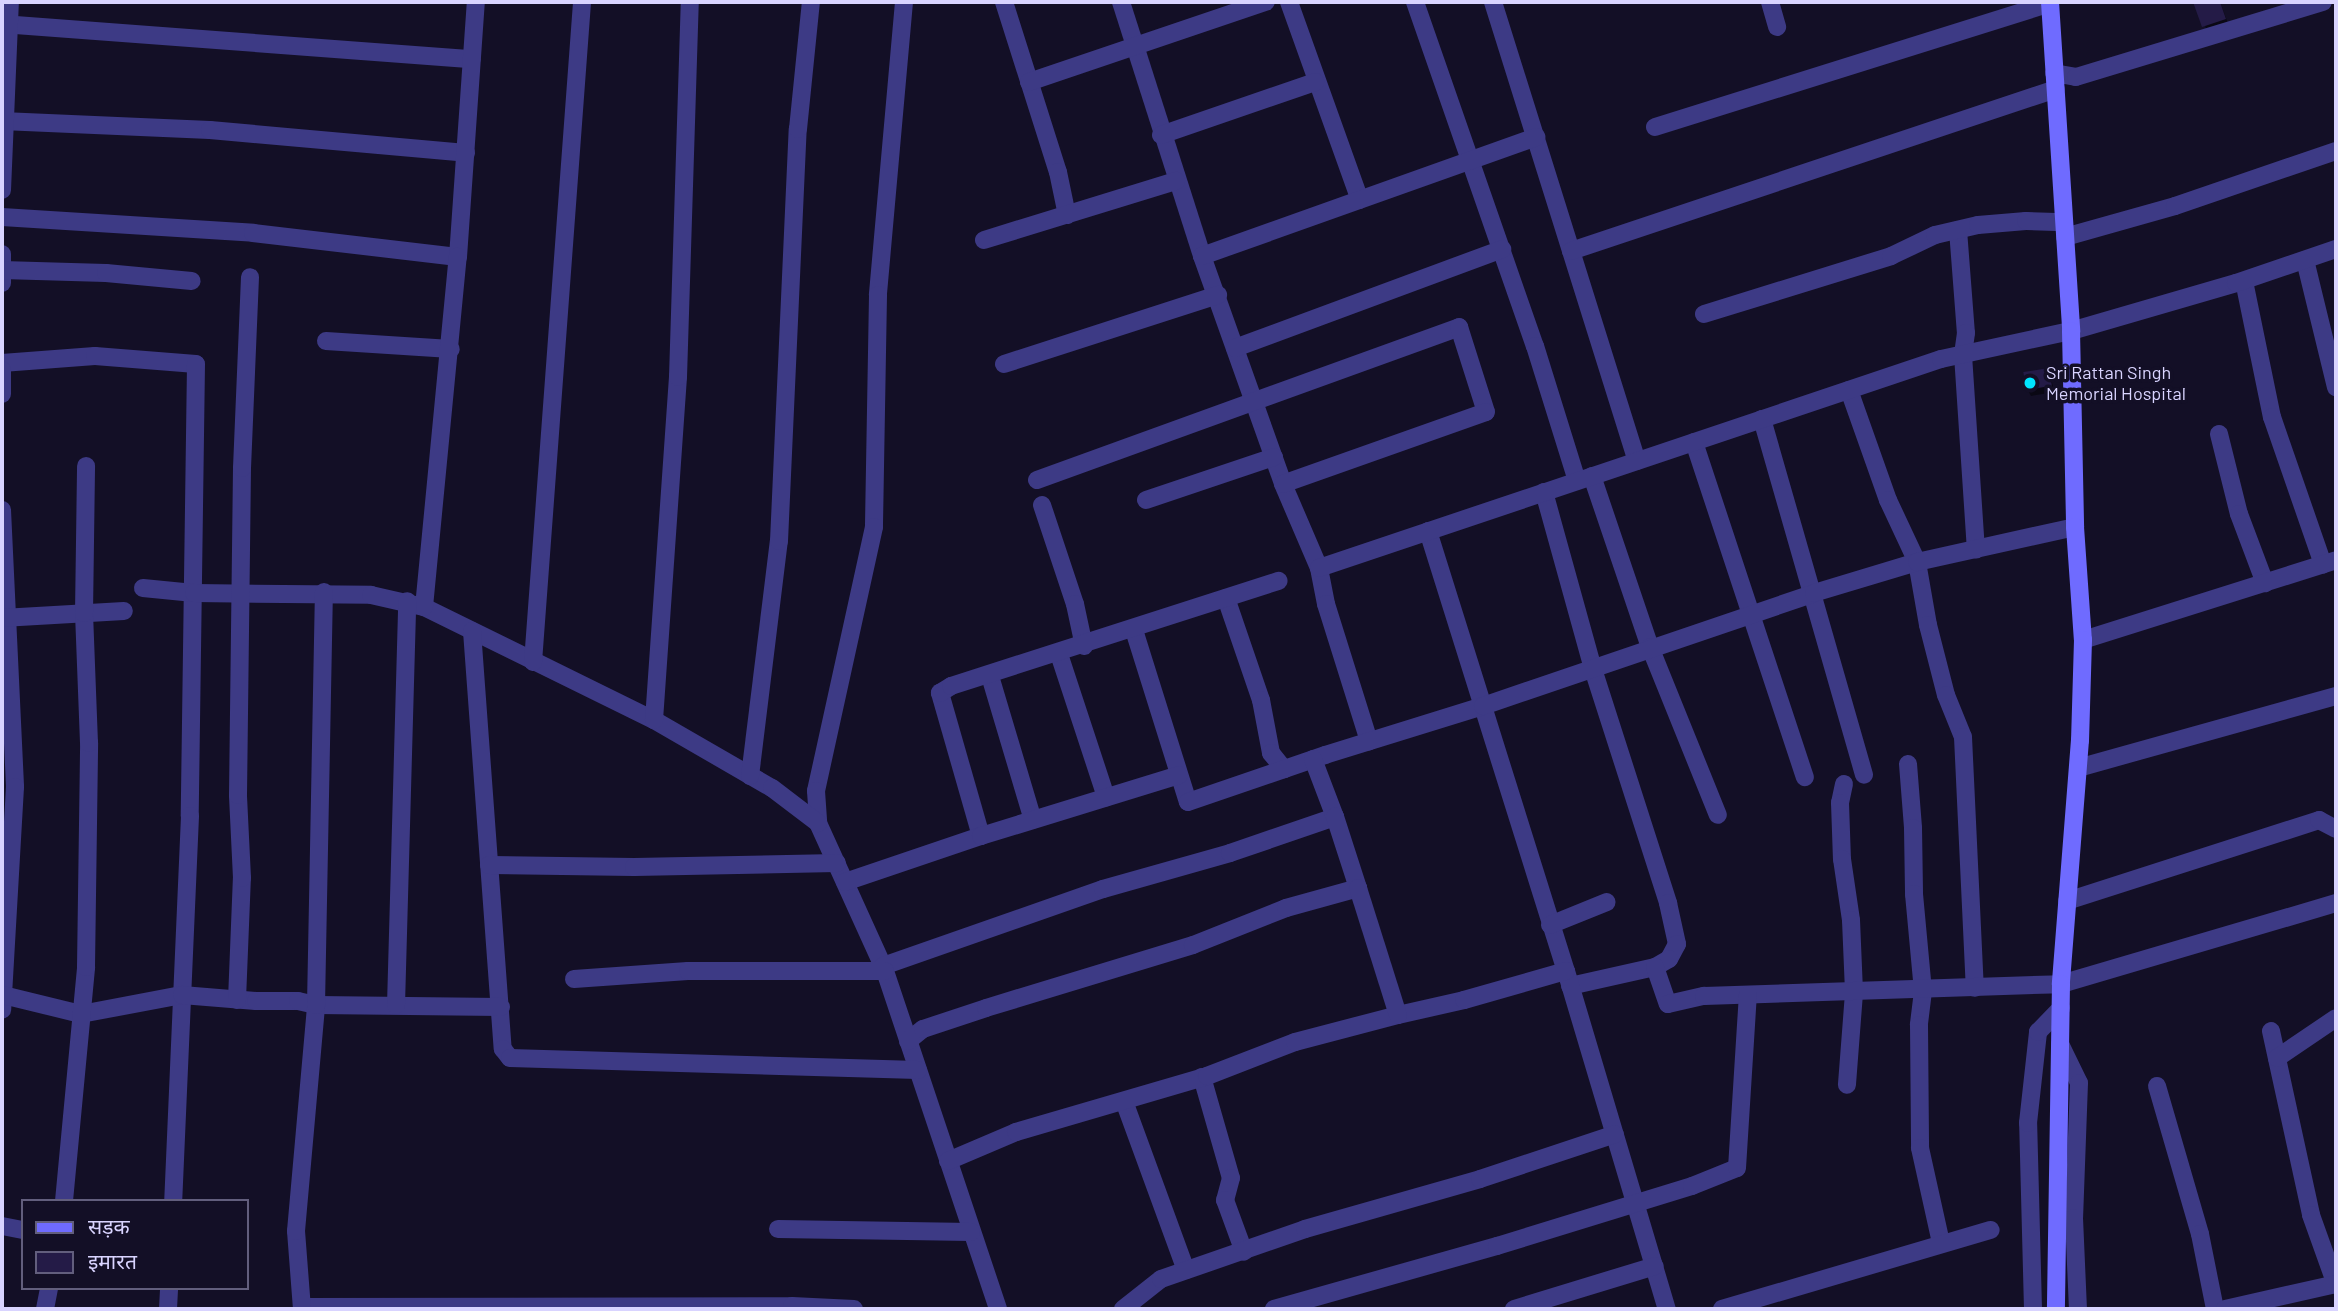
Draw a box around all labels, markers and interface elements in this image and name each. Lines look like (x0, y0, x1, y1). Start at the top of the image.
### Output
place label: Sri Rattan Singh Memorial Hospital (2046, 362, 2186, 404)
marker: Sri Rattan Singh Memorial Hospital (2020, 373, 2040, 393)
legend (21, 1199, 248, 1290)
text: सड़क (88, 1213, 130, 1238)
text: इमारत (88, 1248, 137, 1273)

